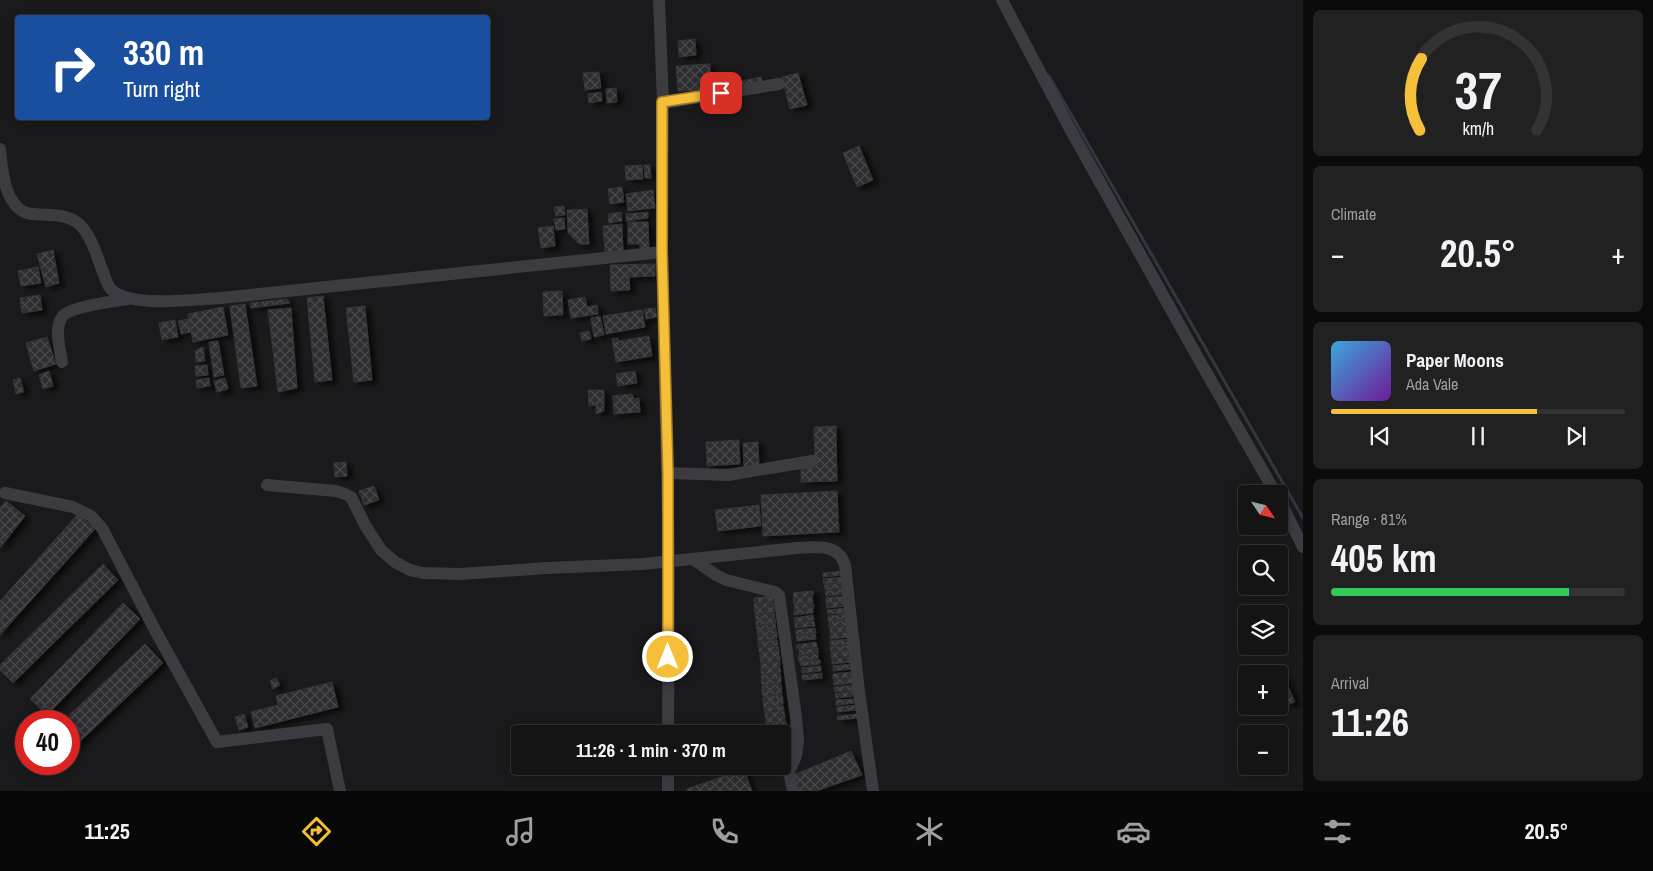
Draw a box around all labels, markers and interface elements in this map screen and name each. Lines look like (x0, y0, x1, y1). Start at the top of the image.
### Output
text: 330 m (123, 29, 204, 76)
icon: right (40, 35, 105, 100)
text: 37 (1454, 55, 1502, 125)
pin (700, 72, 742, 114)
text: Turn right (123, 74, 200, 104)
icon: arrive (707, 79, 735, 107)
text: km/h (1462, 117, 1494, 141)
text: Climate (1331, 203, 1376, 225)
text: 20.5° (1440, 228, 1516, 279)
text: − (1331, 235, 1344, 273)
text: + (1612, 235, 1625, 273)
text: Paper Moons (1406, 347, 1504, 373)
text: Ada Vale (1406, 373, 1458, 395)
icon: previous (1366, 422, 1394, 450)
icon: pause (1464, 422, 1492, 450)
icon: next (1562, 422, 1590, 450)
north arrow (1238, 485, 1288, 535)
map controls (1238, 485, 1288, 775)
text: Range · 81% (1331, 508, 1407, 530)
text: 405 km (1331, 533, 1437, 584)
button: search (1238, 545, 1288, 595)
button: layers (1238, 605, 1288, 655)
position arrow (641, 630, 693, 682)
button: + (1238, 665, 1288, 715)
text: Arrival (1331, 672, 1369, 694)
text: 11:26 (1331, 697, 1409, 748)
speed limit sign: 40 (15, 710, 80, 775)
button: − (1238, 725, 1288, 775)
text: 11:26 · 1 min · 370 m (576, 737, 726, 763)
icon: directions (299, 814, 334, 849)
icon: music (503, 814, 538, 849)
icon: phone (707, 814, 742, 849)
icon: climate (912, 814, 947, 849)
icon: car (1116, 814, 1151, 849)
icon: filters (1320, 814, 1355, 849)
text: 11:25 (85, 816, 130, 846)
text: 20.5° (1524, 816, 1568, 846)

